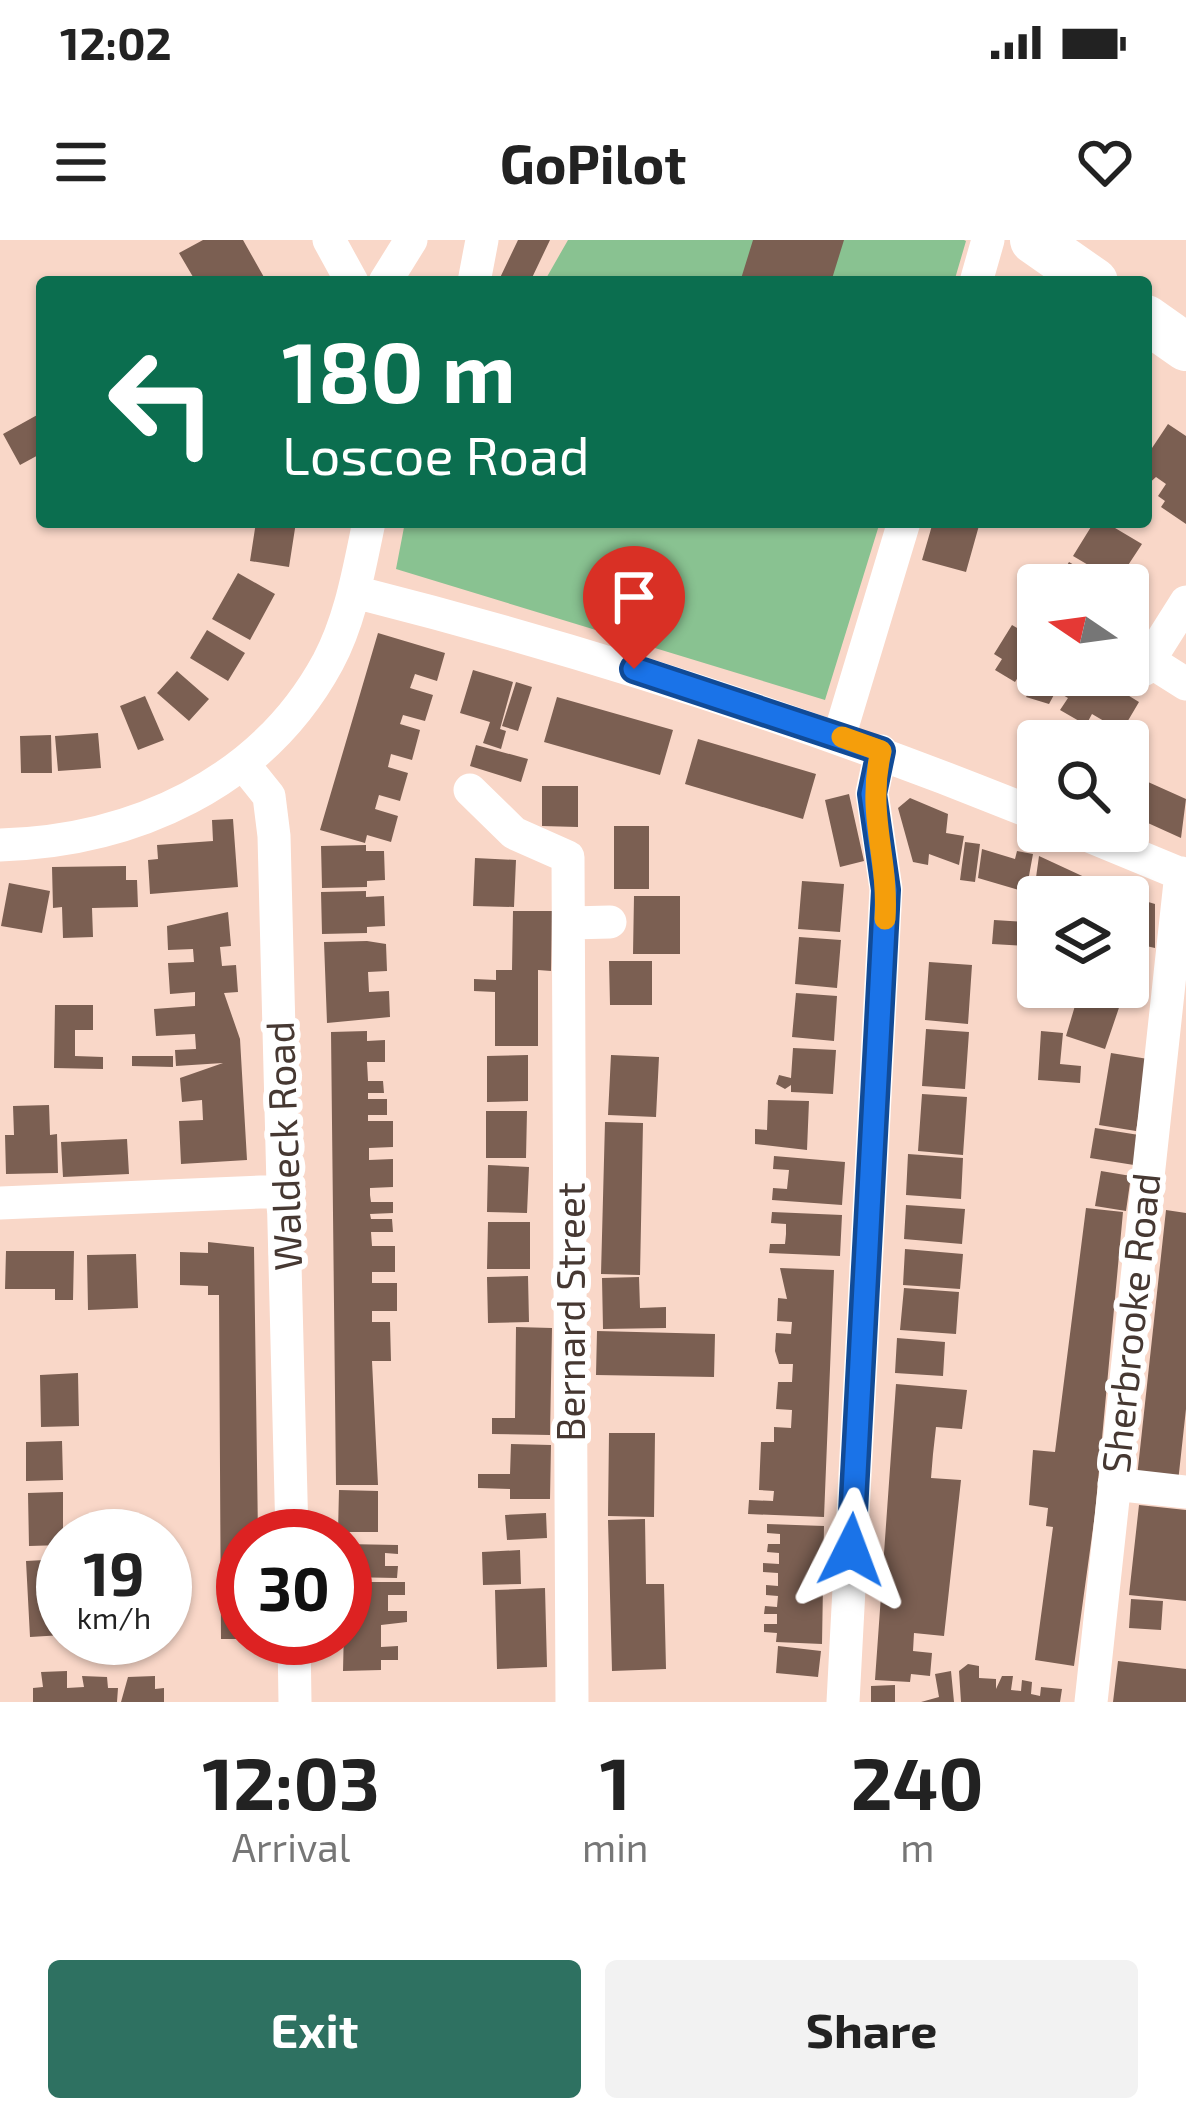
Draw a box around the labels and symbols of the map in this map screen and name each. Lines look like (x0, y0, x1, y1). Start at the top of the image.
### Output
pin (583, 546, 685, 669)
north arrow (1017, 564, 1149, 696)
street label: Waldeck Road (255, 1020, 310, 1272)
street label: Sherbrooke Road (1090, 1170, 1169, 1475)
street label: Bernard Street (546, 1182, 593, 1442)
position arrow (788, 1487, 914, 1613)
speed limit sign: 30 (216, 1509, 372, 1665)

